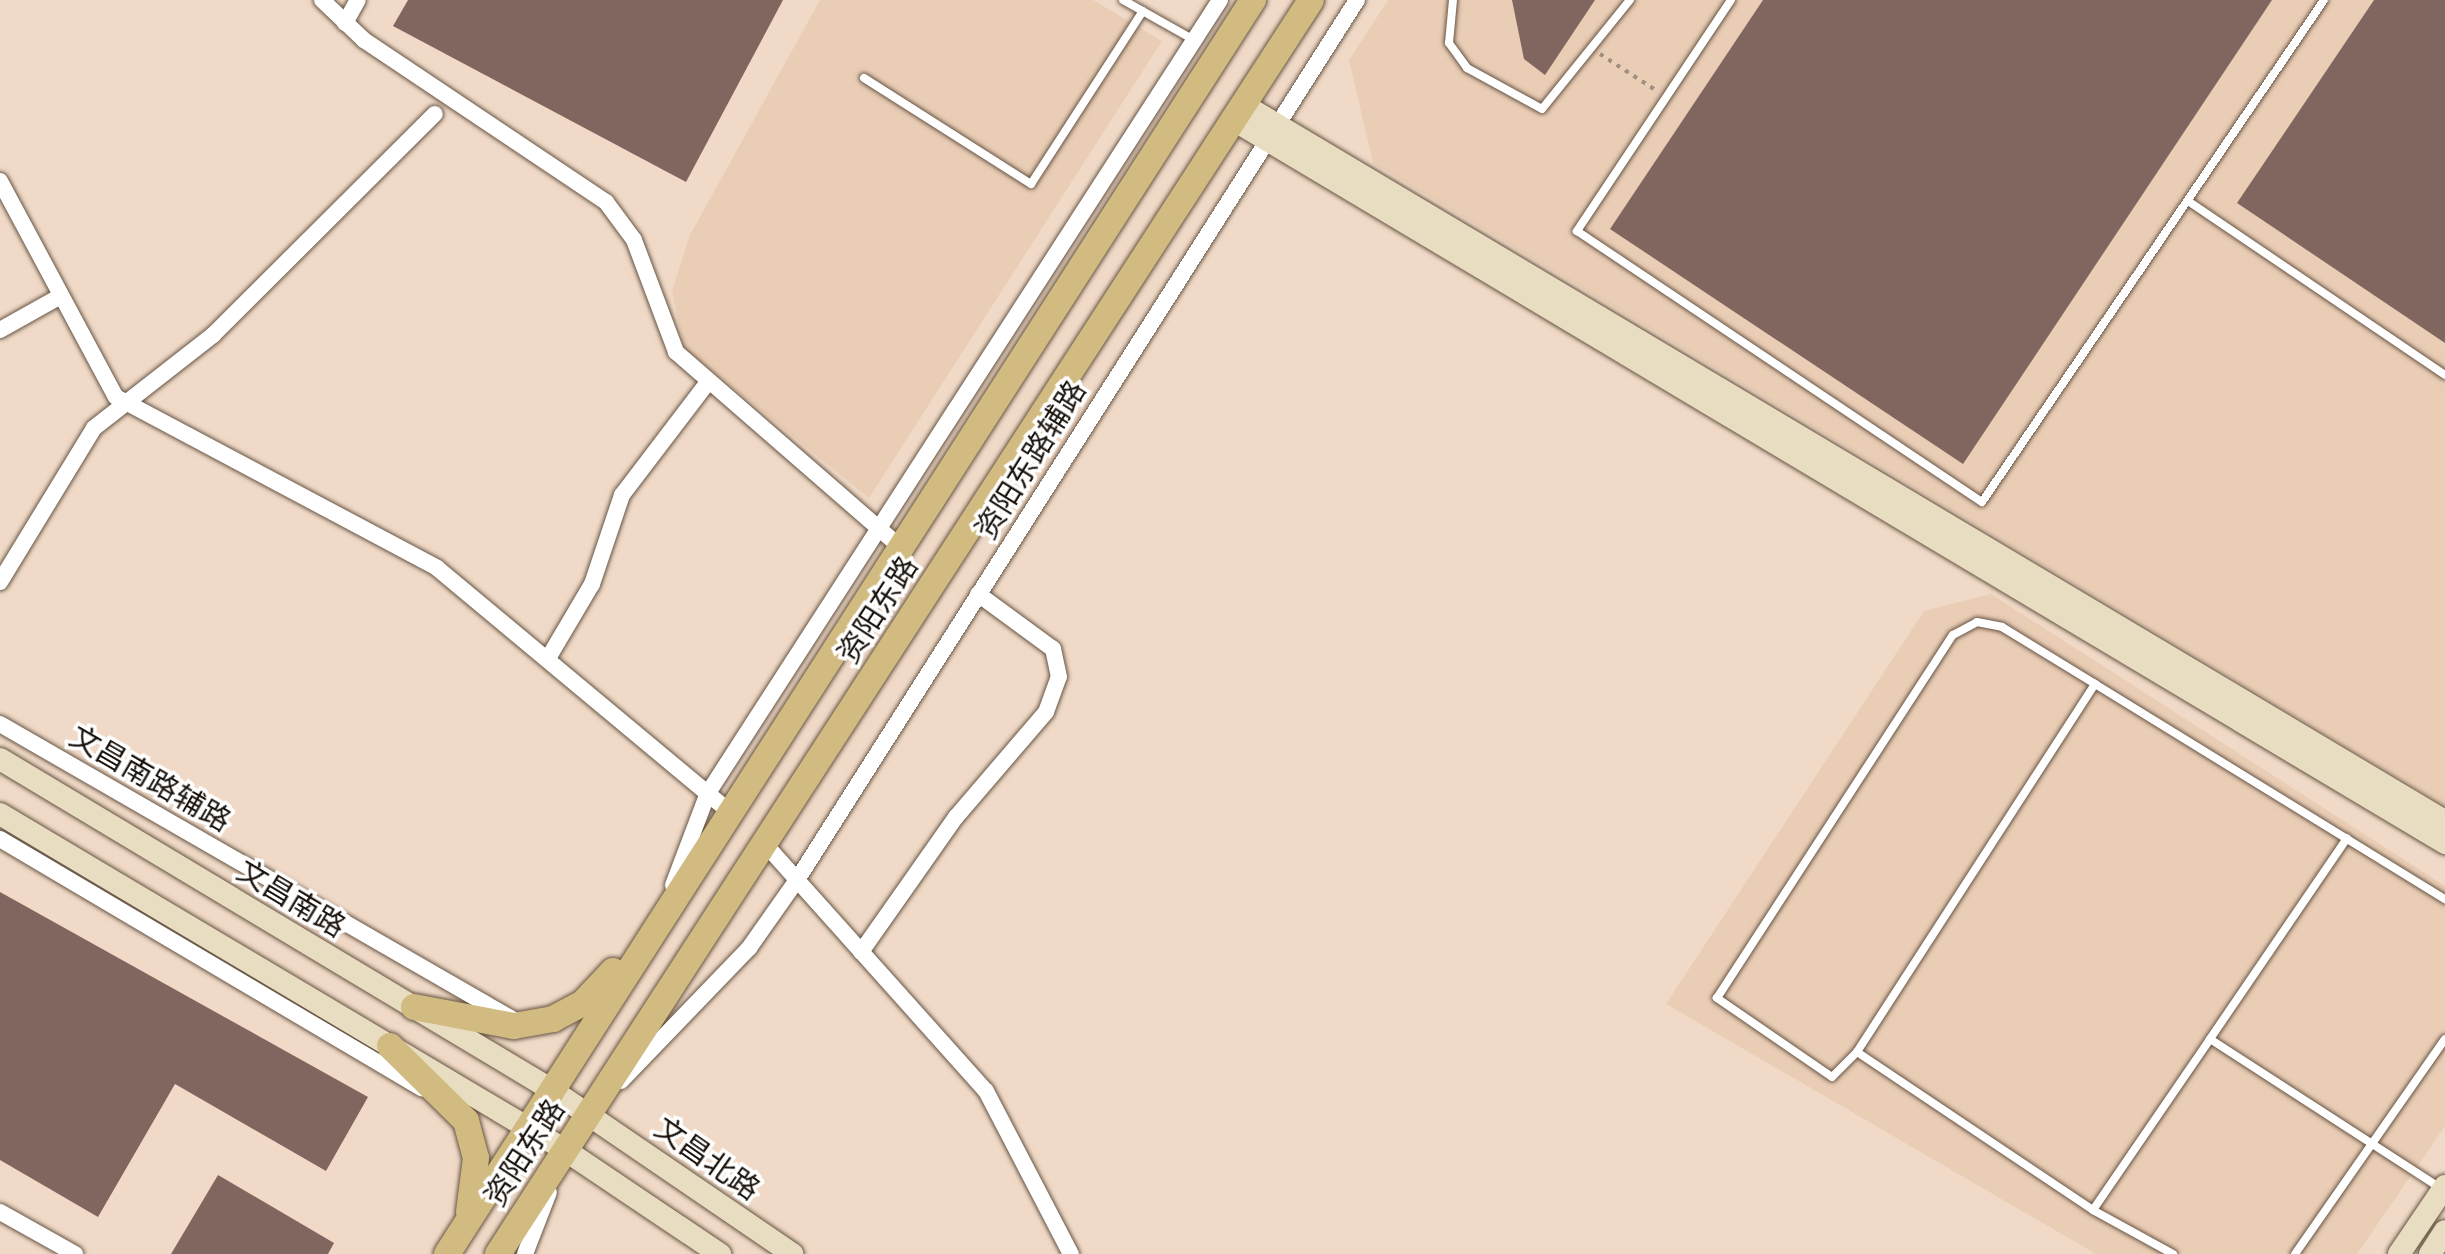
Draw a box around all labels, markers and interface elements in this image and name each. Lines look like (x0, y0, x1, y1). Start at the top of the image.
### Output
street label: 资阳东路辅路 (968, 374, 1094, 546)
street label: 资阳东路 (830, 550, 926, 670)
street label: 文昌南路辅路 (63, 718, 237, 840)
street label: 文昌南路 (230, 853, 352, 945)
street label: 资阳东路 (477, 1093, 573, 1213)
street label: 文昌北路 (648, 1110, 766, 1208)

